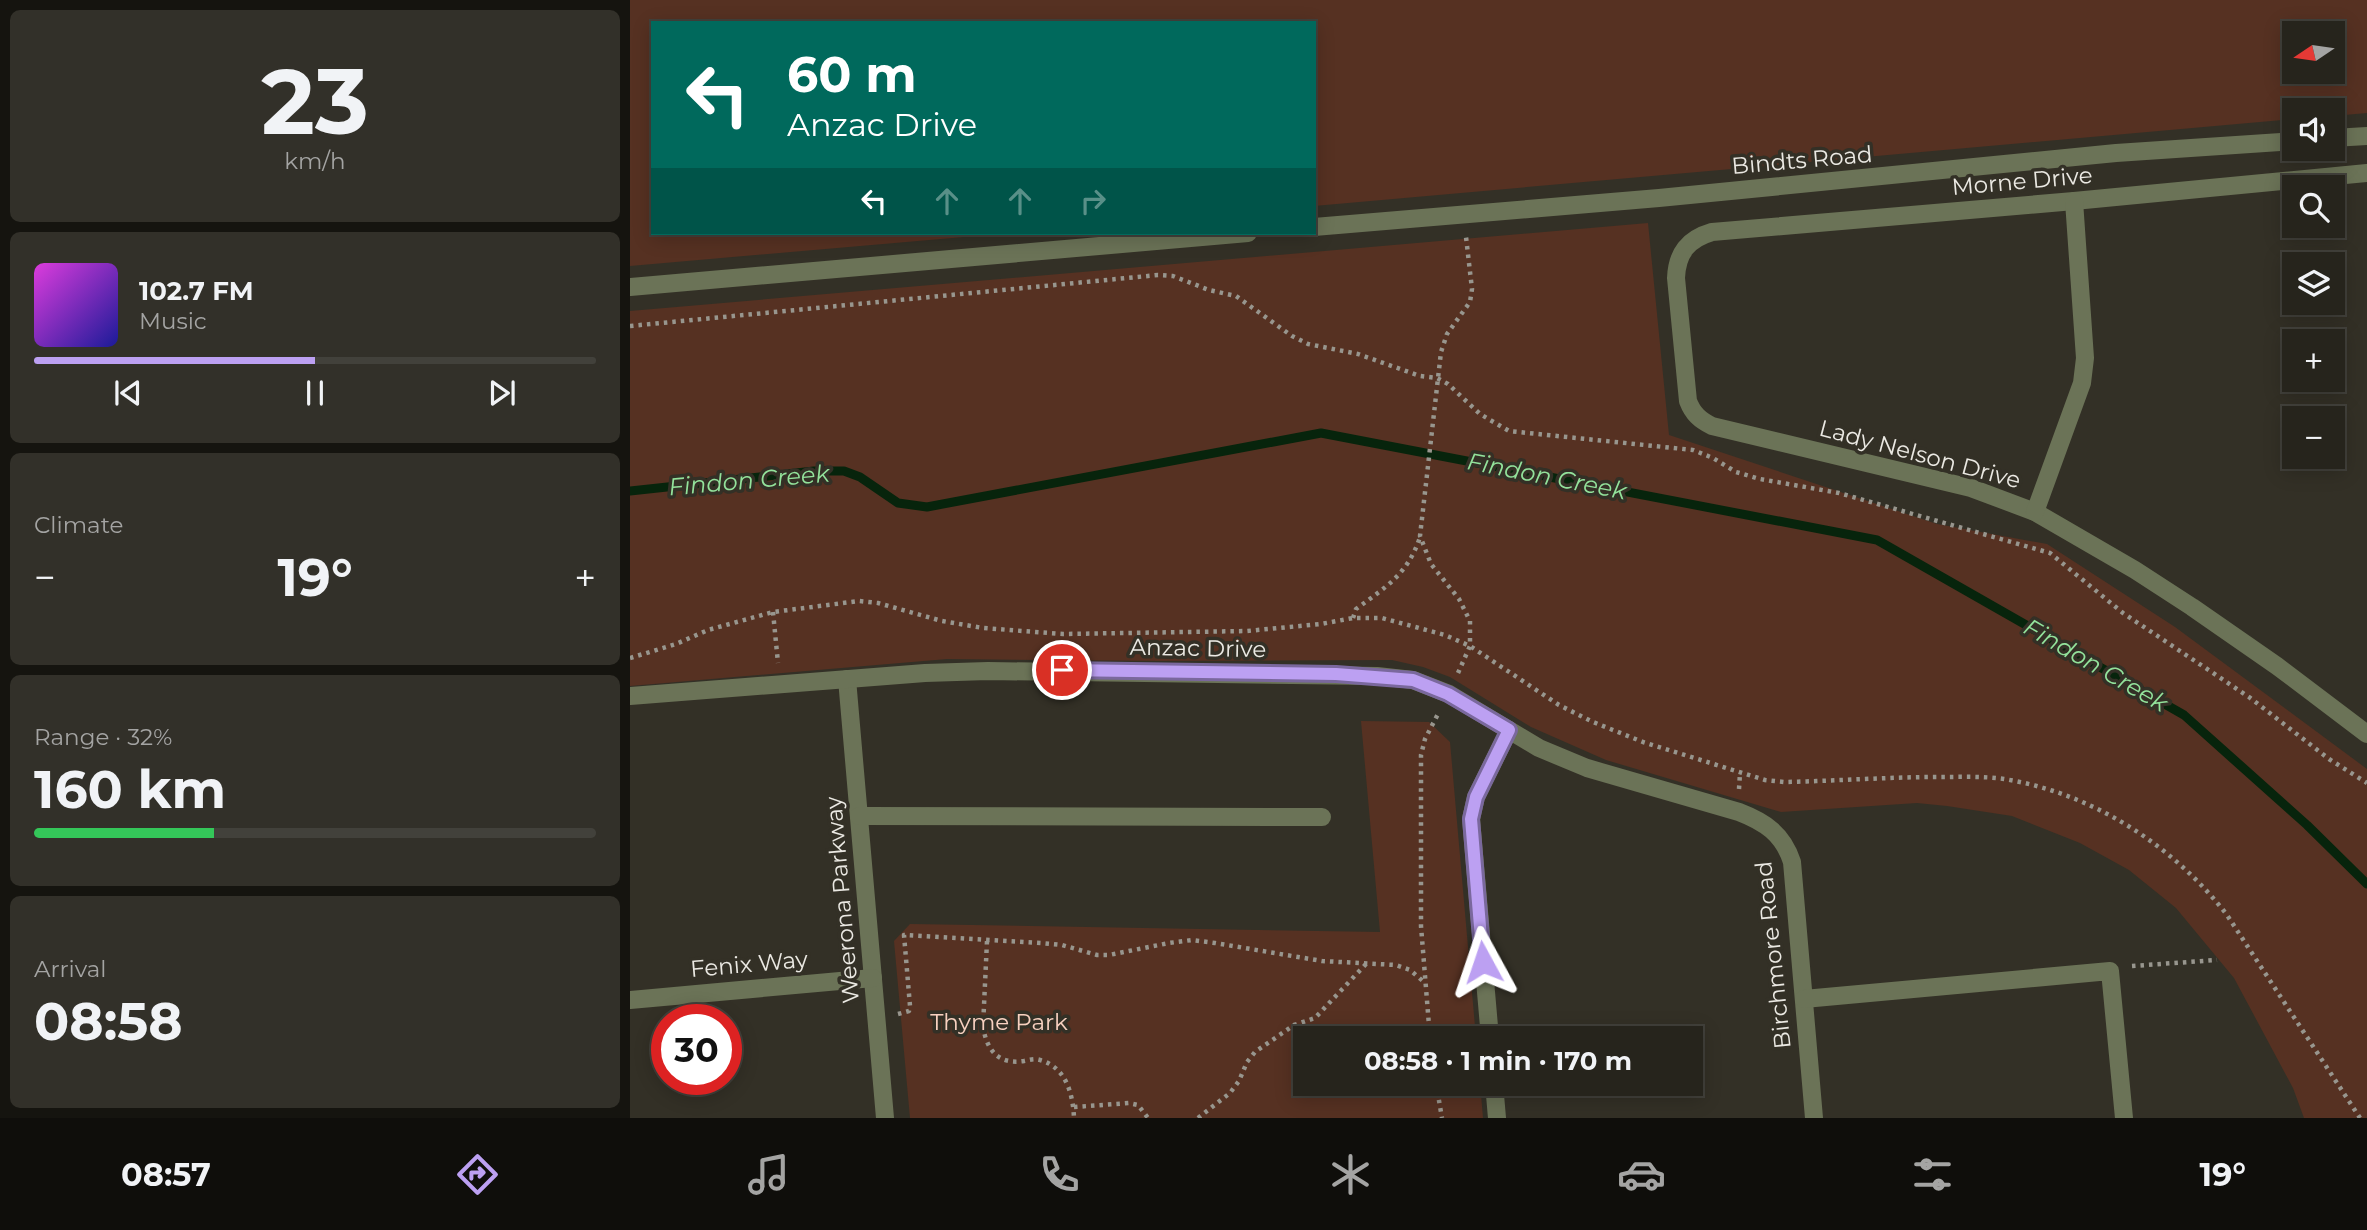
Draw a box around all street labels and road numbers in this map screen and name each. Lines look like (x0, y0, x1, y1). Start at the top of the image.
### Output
street label: Bindts Road (1730, 140, 1874, 180)
street label: Morne Drive (1950, 161, 2094, 201)
street label: Lady Nelson Drive (1816, 414, 2024, 494)
street label: Anzac Drive (1129, 633, 1267, 663)
street label: Weerona Parkway (819, 795, 865, 1005)
street label: Birchmore Road (1749, 860, 1797, 1050)
street label: Fenix Way (689, 945, 810, 983)

